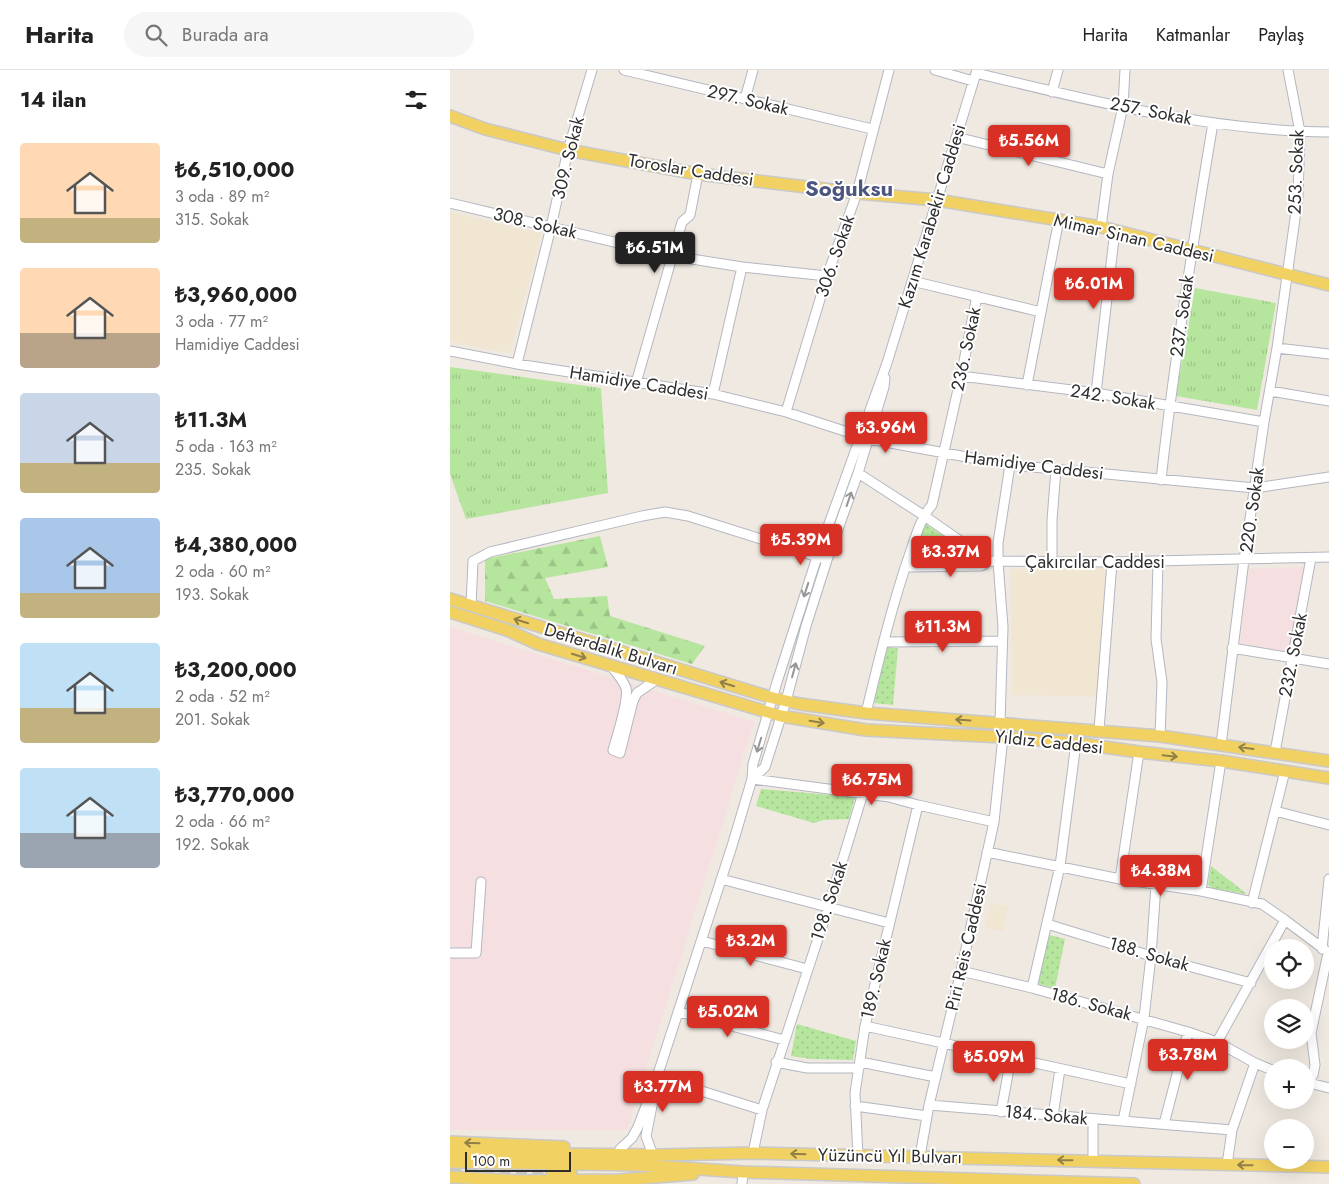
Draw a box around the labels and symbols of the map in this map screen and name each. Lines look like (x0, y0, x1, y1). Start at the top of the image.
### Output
street label: 297. Sokak (705, 78, 791, 122)
street label: 257. Sokak (1108, 90, 1194, 132)
street label: 309. Sokak (545, 114, 591, 202)
street label: Kazım Karabekir Caddesi (892, 121, 972, 311)
pin: ₺5.56M (988, 124, 1070, 167)
street label: 253. Sokak (1282, 129, 1310, 215)
street label: Toroslar Caddesi (627, 147, 755, 193)
district label: Soğuksu (805, 172, 893, 204)
street label: 308. Sokak (491, 201, 579, 245)
street label: Mimar Sinan Caddesi (1051, 207, 1217, 269)
street label: 306. Sokak (809, 211, 861, 301)
pin: ₺6.51M (614, 232, 696, 274)
pin: ₺6.01M (1053, 268, 1135, 310)
street label: 237. Sokak (1163, 273, 1201, 359)
street label: 236. Sokak (944, 304, 988, 393)
street label: Hamidiye Caddesi (568, 359, 710, 407)
street label: 242. Sokak (1069, 377, 1158, 417)
pin: ₺3.96M (845, 412, 927, 454)
street label: Hamidiye Caddesi (963, 444, 1105, 486)
street label: 220. Sokak (1233, 465, 1271, 555)
one-way arrow (845, 492, 854, 507)
pin: ₺5.39M (760, 524, 842, 566)
pin: ₺3.37M (910, 536, 992, 578)
street label: Çakırcılar Caddesi (1025, 549, 1165, 575)
one-way arrow (801, 582, 811, 598)
pin: ₺11.3M (902, 610, 984, 653)
street label: 232. Sokak (1272, 611, 1314, 699)
one-way arrow (513, 616, 529, 626)
street label: Defterdalık Bulvarı (541, 616, 681, 682)
one-way arrow (570, 651, 586, 661)
one-way arrow (790, 663, 800, 679)
one-way arrow (719, 679, 735, 688)
one-way arrow (955, 715, 971, 724)
one-way arrow (808, 717, 824, 727)
street label: Yıldız Caddesi (994, 723, 1104, 761)
one-way arrow (754, 737, 763, 753)
one-way arrow (1239, 743, 1255, 753)
one-way arrow (1162, 751, 1178, 761)
pin: ₺6.75M (831, 764, 913, 806)
pin: ₺4.38M (1120, 854, 1202, 897)
street label: 198. Sokak (804, 857, 854, 944)
street label: Piri Reis Caddesi (939, 881, 993, 1013)
pin: ₺3.2M (716, 924, 786, 967)
street label: 188. Sokak (1106, 930, 1192, 978)
street label: 189. Sokak (854, 936, 898, 1022)
street label: 186. Sokak (1047, 981, 1135, 1027)
pin: ₺5.02M (687, 996, 769, 1038)
pin: ₺3.78M (1147, 1038, 1229, 1081)
pin: ₺5.09M (953, 1040, 1035, 1083)
pin: ₺3.77M (622, 1070, 704, 1113)
street label: 184. Sokak (1003, 1098, 1089, 1132)
one-way arrow (464, 1138, 480, 1148)
street label: Yüzüncü Yıl Bulvarı (818, 1142, 962, 1170)
scale bar (465, 1149, 571, 1172)
one-way arrow (790, 1150, 806, 1159)
one-way arrow (1058, 1155, 1074, 1164)
one-way arrow (1238, 1161, 1254, 1170)

